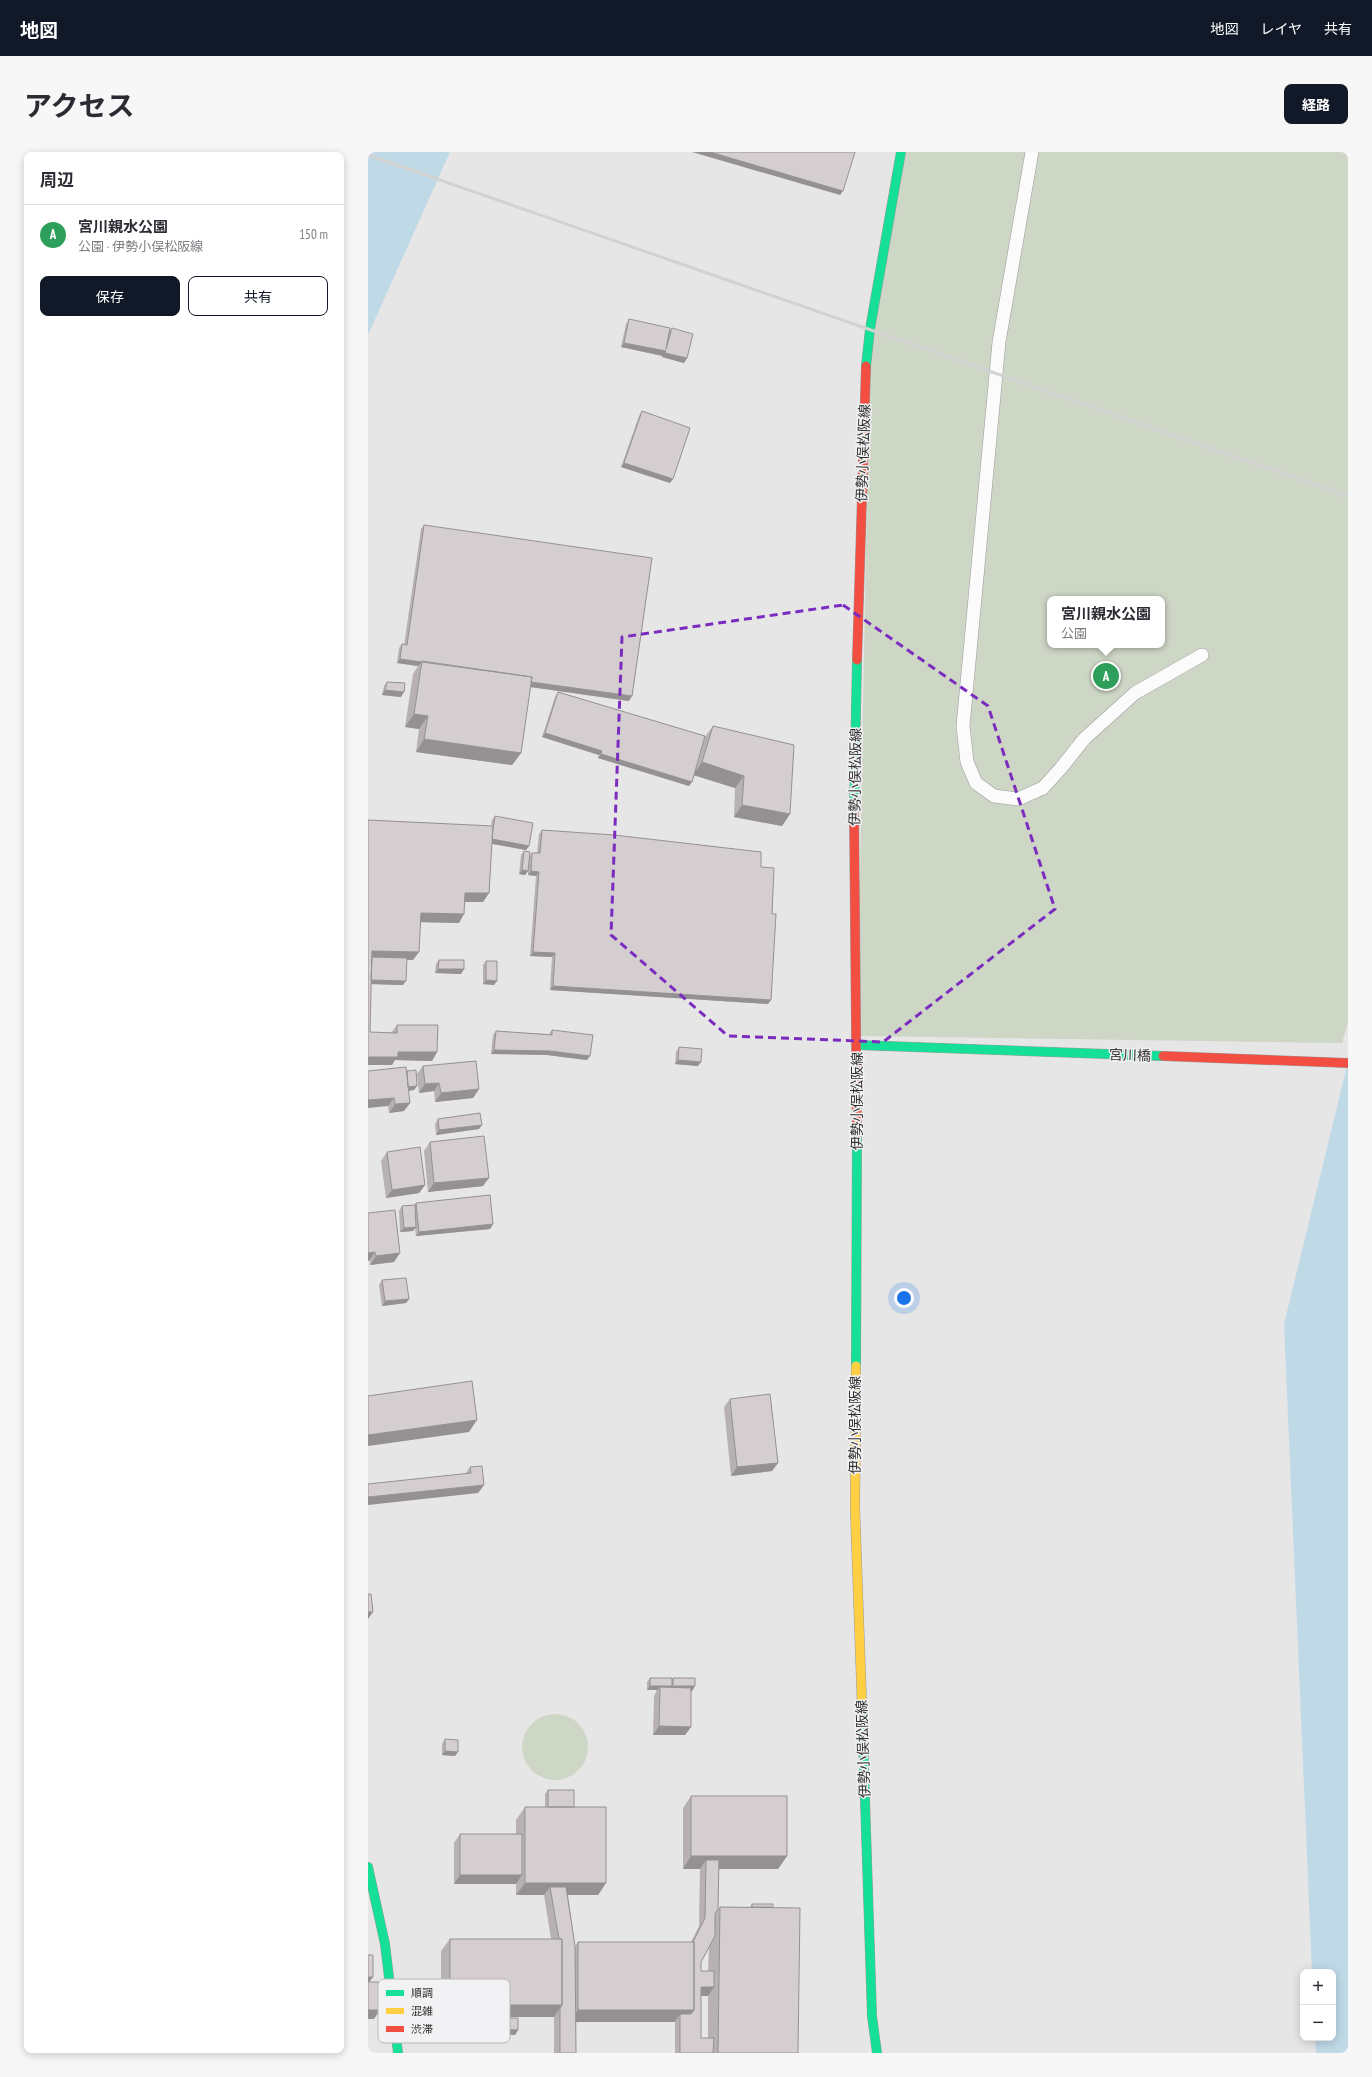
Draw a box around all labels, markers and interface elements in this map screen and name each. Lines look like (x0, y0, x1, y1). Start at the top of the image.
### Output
text: 地図 (20, 18, 58, 42)
text: 地図 (1210, 20, 1238, 38)
text: レイヤ (1260, 20, 1302, 38)
text: 共有 (1324, 20, 1352, 38)
button: 経路 (1284, 84, 1348, 124)
text: アクセス (24, 87, 135, 124)
text: 周辺 (40, 169, 74, 191)
text: 宮川親水公園 (78, 217, 168, 236)
text: A (50, 226, 56, 243)
text: 150 m (299, 226, 328, 243)
text: 公園 · 伊勢小俣松阪線 (78, 238, 203, 255)
button: 保存 (40, 276, 180, 316)
button: 共有 (188, 276, 328, 316)
street label: 伊勢小俣松阪線 (852, 404, 874, 502)
popup (1047, 596, 1165, 648)
text: 宮川親水公園 (1061, 604, 1151, 623)
text: 公園 (1061, 625, 1087, 642)
pin: A (1093, 661, 1119, 691)
street label: 伊勢小俣松阪線 (845, 728, 865, 826)
street label: 宮川橋 (1109, 1045, 1151, 1065)
street label: 伊勢小俣松阪線 (848, 1052, 866, 1150)
your location (894, 1288, 914, 1308)
street label: 伊勢小俣松阪線 (846, 1376, 864, 1474)
street label: 伊勢小俣松阪線 (852, 1700, 874, 1798)
map controls (1300, 1969, 1336, 2041)
button: + (1300, 1969, 1336, 2005)
legend (378, 1979, 510, 2043)
text: 順調 (411, 1986, 433, 2000)
text: 混雑 (411, 2004, 433, 2018)
button: − (1300, 2005, 1336, 2041)
text: 渋滞 (411, 2022, 433, 2036)

